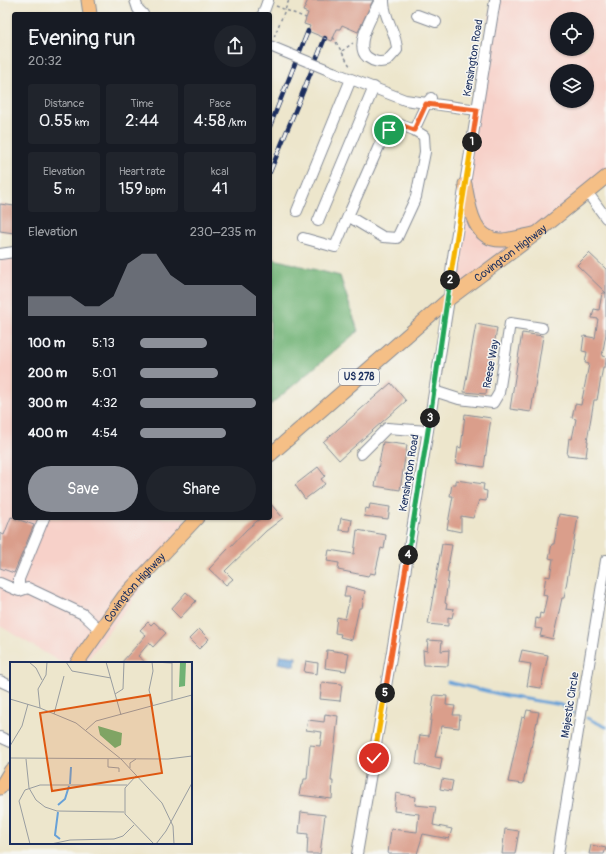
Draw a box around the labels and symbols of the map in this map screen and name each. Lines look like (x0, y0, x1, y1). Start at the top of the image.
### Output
street label: Kensington Road (460, 18, 486, 98)
pin (372, 113, 406, 147)
pin: 1 (462, 132, 482, 152)
street label: Covington Highway (471, 221, 549, 284)
pin: 2 (440, 270, 460, 290)
street label: Reese Way (480, 338, 502, 389)
road number: US 278 (339, 369, 379, 385)
pin: 3 (420, 408, 440, 428)
street label: Kensington Road (396, 433, 422, 513)
pin: 4 (398, 545, 418, 565)
street label: Covington Highway (101, 550, 168, 625)
inset map (10, 662, 192, 844)
street label: Majestic Circle (558, 671, 582, 739)
pin: 5 (375, 683, 395, 703)
pin (357, 741, 391, 775)

